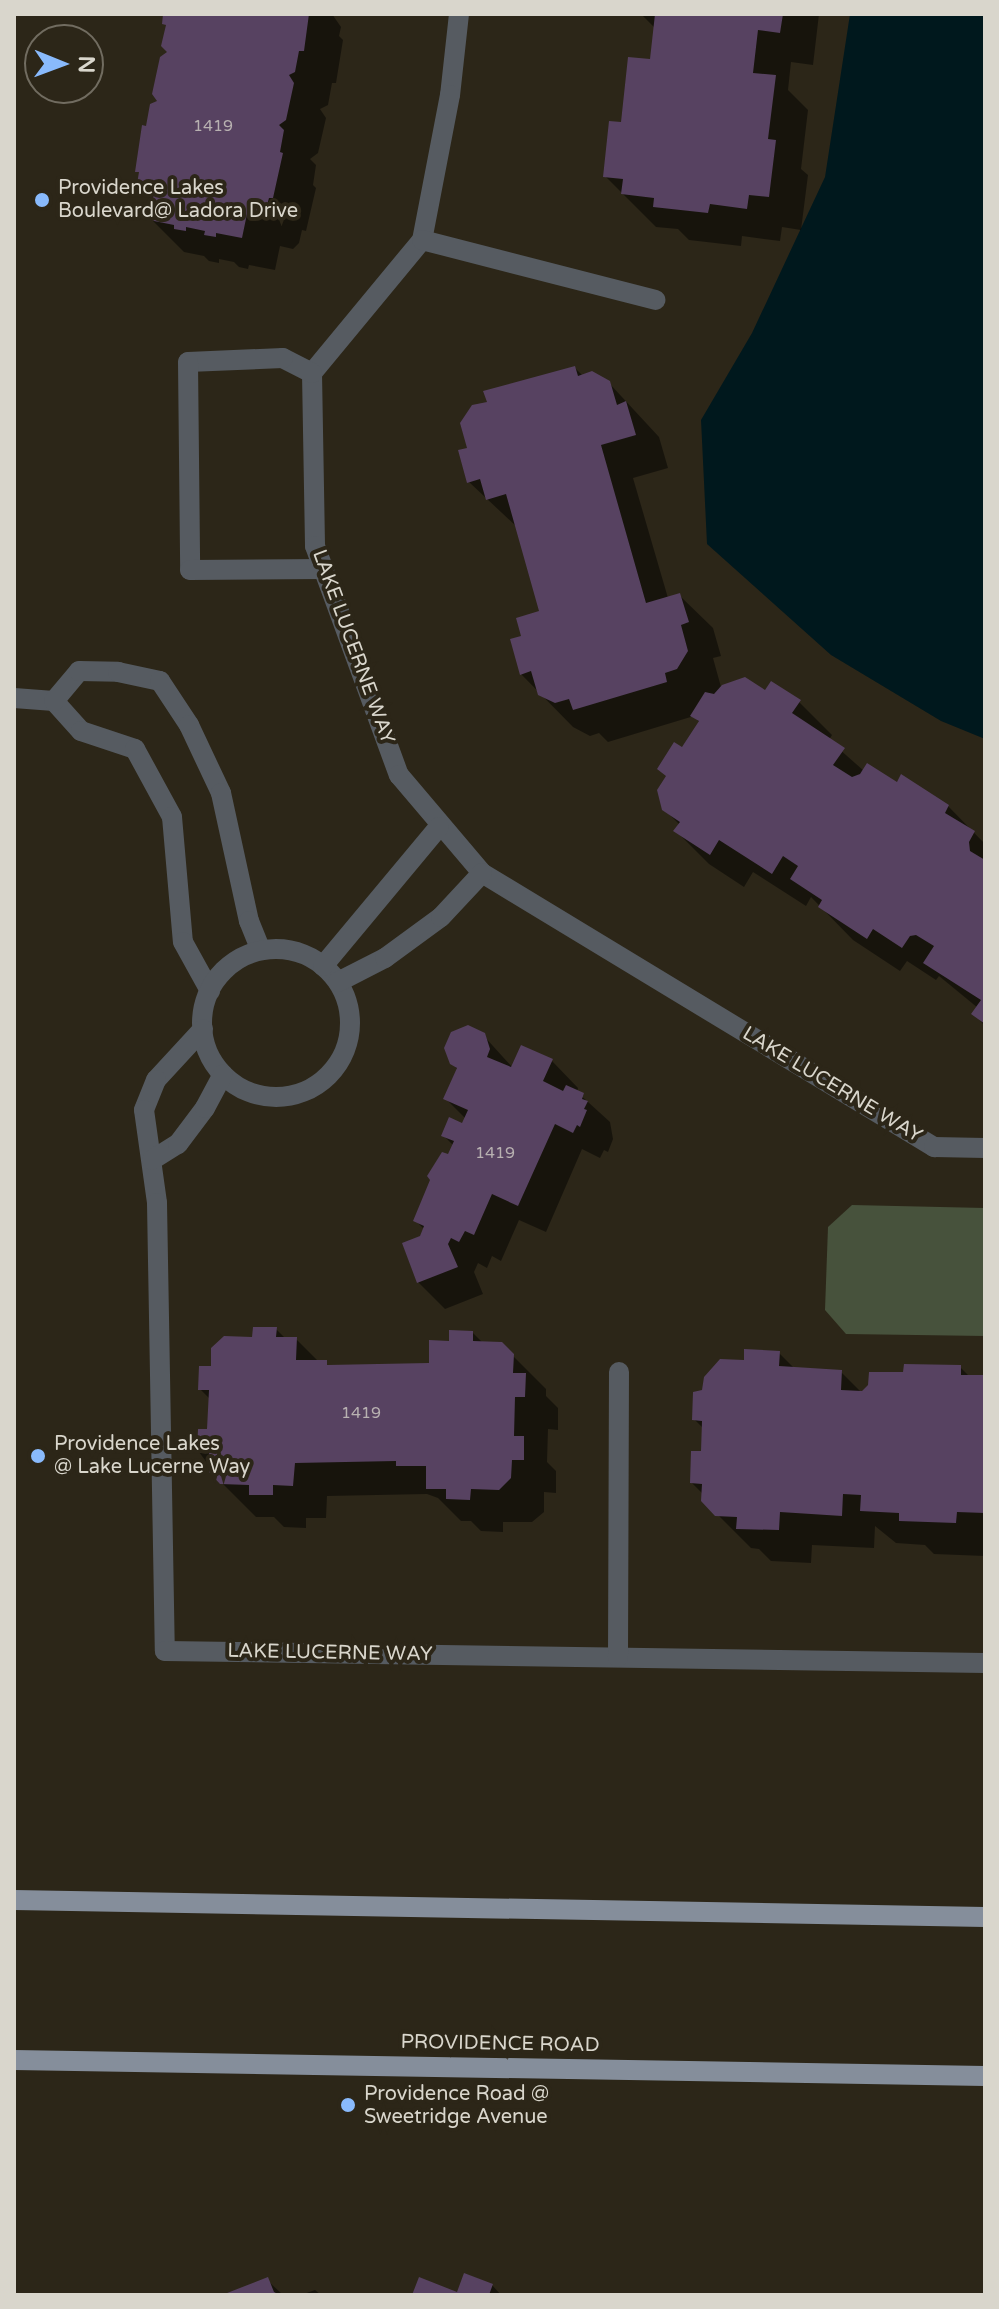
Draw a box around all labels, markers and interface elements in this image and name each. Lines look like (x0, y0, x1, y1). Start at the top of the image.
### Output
north arrow (24, 24, 104, 104)
text: N (73, 55, 99, 73)
house number: 1419 (193, 116, 233, 136)
place label: Providence Lakes Boulevard@ Ladora Drive (58, 176, 298, 223)
marker: Providence Lakes Boulevard@ Ladora Drive (33, 191, 51, 209)
street label: LAKE LUCERNE WAY (307, 546, 399, 748)
street label: LAKE LUCERNE WAY (738, 1022, 926, 1148)
house number: 1419 (475, 1143, 515, 1163)
house number: 1419 (341, 1403, 381, 1423)
place label: Providence Lakes @ Lake Lucerne Way (54, 1432, 250, 1479)
marker: Providence Lakes @ Lake Lucerne Way (29, 1447, 47, 1465)
street label: LAKE LUCERNE WAY (227, 1639, 433, 1667)
street label: PROVIDENCE ROAD (400, 2030, 600, 2058)
place label: Providence Road @ Sweetridge Avenue (364, 2082, 549, 2129)
marker: Providence Road @ Sweetridge Avenue (339, 2096, 357, 2114)

